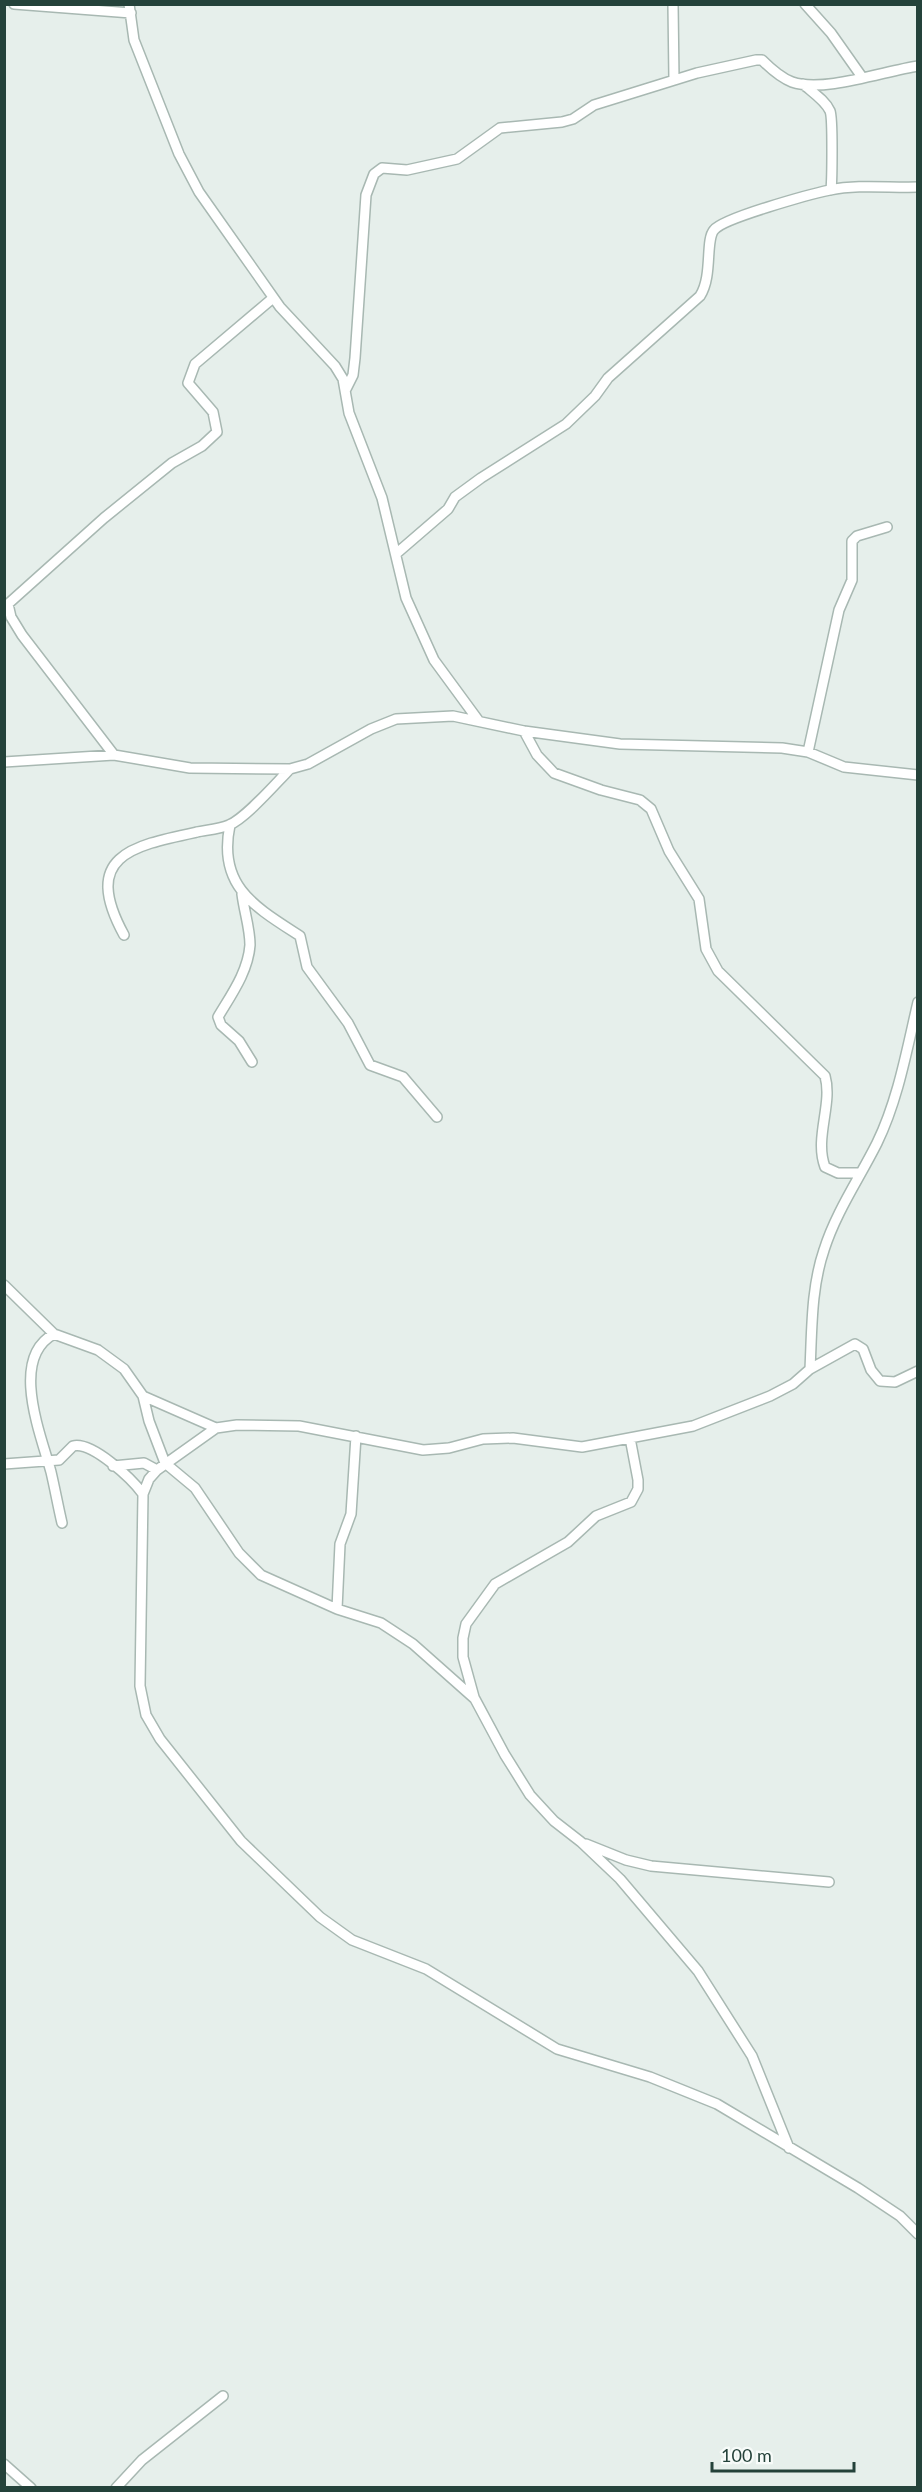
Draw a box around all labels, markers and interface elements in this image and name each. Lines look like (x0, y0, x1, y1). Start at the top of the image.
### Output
scale bar (712, 2435, 854, 2473)
text: 100 m (721, 2444, 772, 2466)

